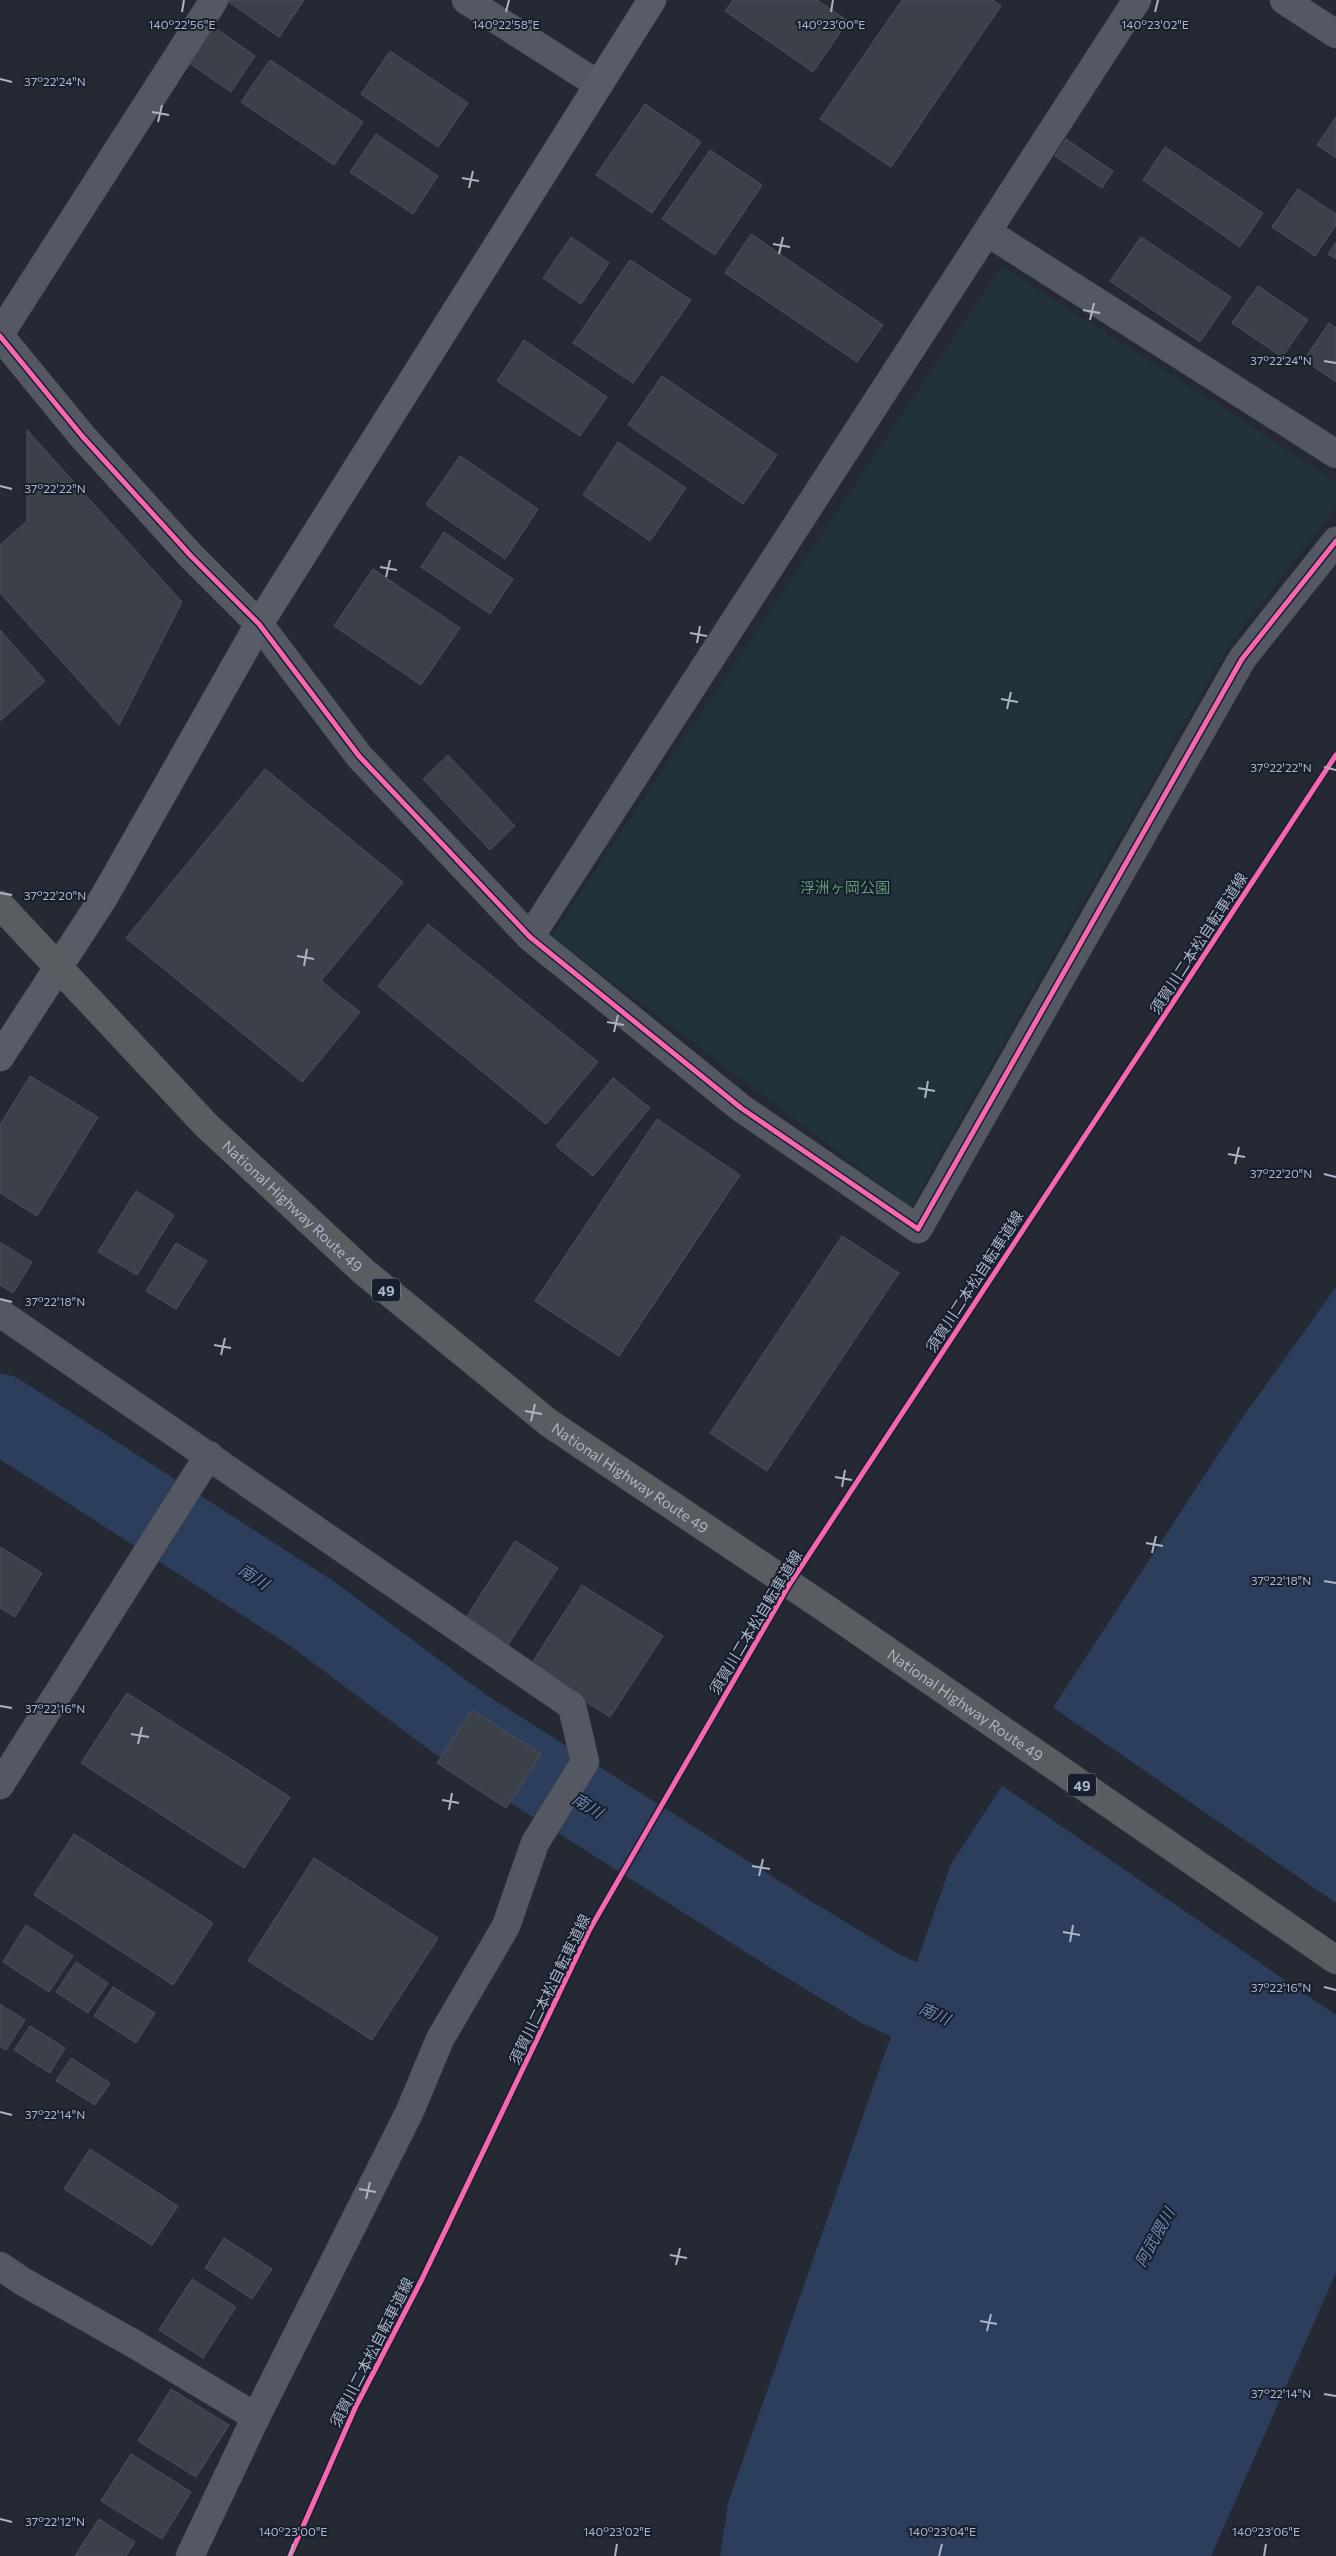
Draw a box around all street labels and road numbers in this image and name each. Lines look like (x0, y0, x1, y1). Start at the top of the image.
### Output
street label: 須賀川二本松自転車道線 (1146, 869, 1250, 1017)
street label: National Highway Route 49 (219, 1136, 367, 1275)
street label: 須賀川二本松自転車道線 (922, 1207, 1026, 1355)
road number: 49 (372, 1278, 400, 1302)
street label: National Highway Route 49 (549, 1419, 712, 1537)
street label: 須賀川二本松自転車道線 (705, 1547, 805, 1697)
street label: National Highway Route 49 (884, 1645, 1047, 1765)
road number: 49 (1068, 1774, 1096, 1796)
street label: 須賀川二本松自転車道線 (505, 1911, 593, 2067)
street label: 須賀川二本松自転車道線 (326, 2274, 416, 2430)

